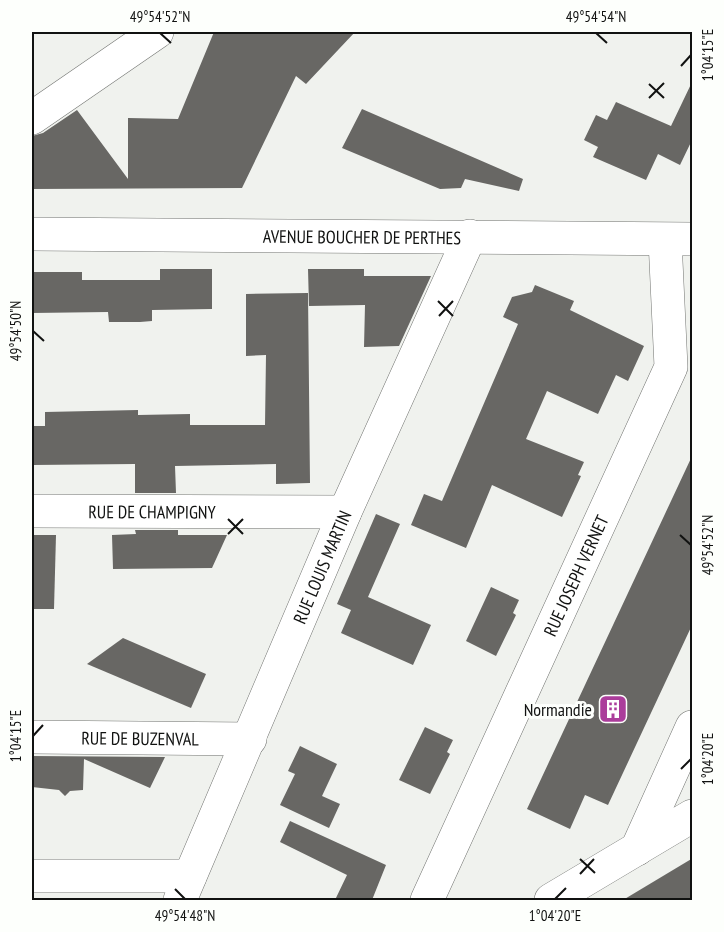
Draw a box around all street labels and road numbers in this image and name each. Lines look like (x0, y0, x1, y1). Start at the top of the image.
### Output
street label: AVENUE BOUCHER DE PERTHES (263, 224, 461, 249)
street label: RUE DE CHAMPIGNY (88, 500, 217, 523)
street label: RUE LOUIS MARTIN (287, 507, 356, 627)
street label: RUE JOSEPH VERNET (538, 511, 613, 640)
street label: RUE DE BUZENVAL (81, 726, 199, 750)

